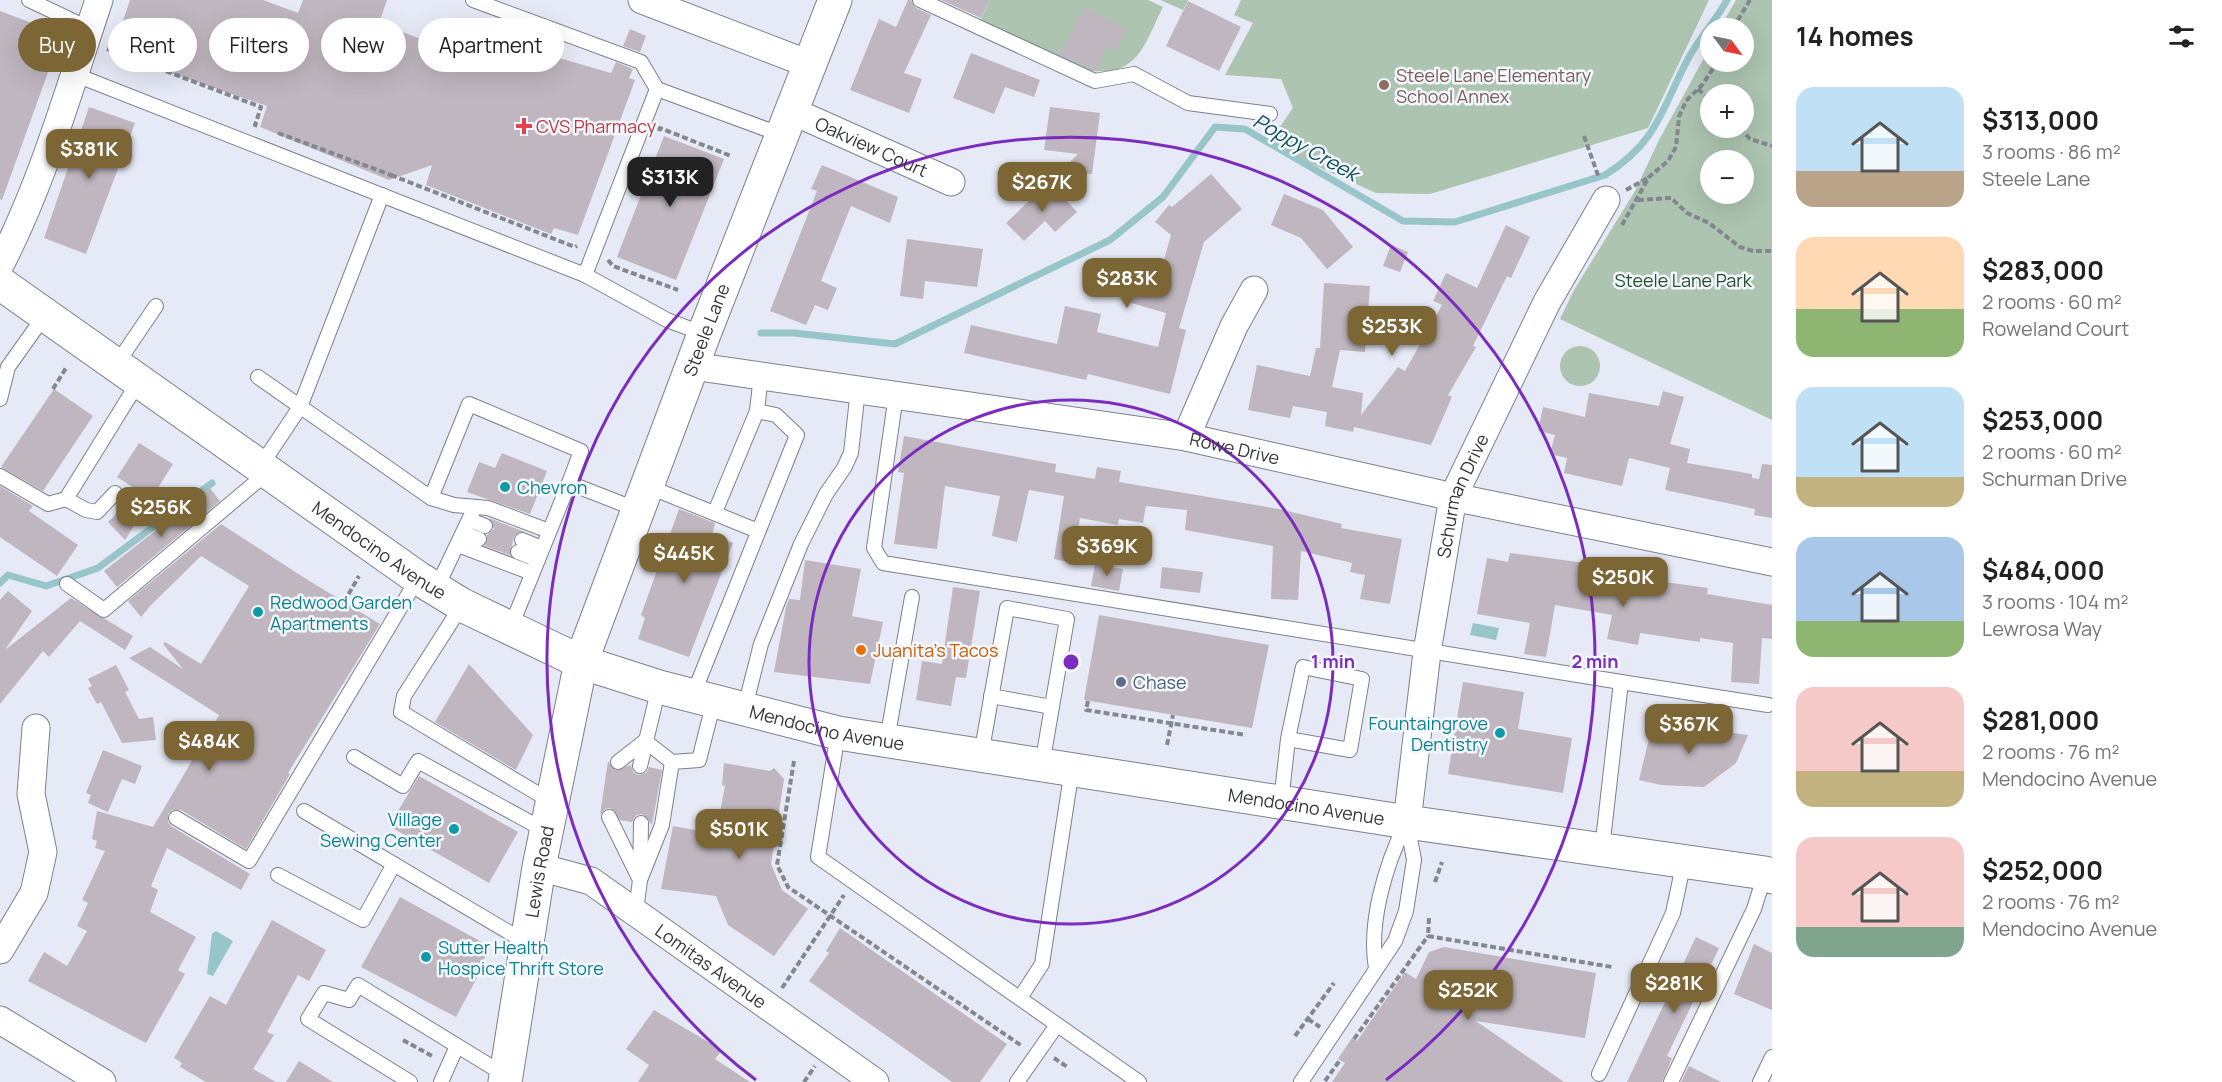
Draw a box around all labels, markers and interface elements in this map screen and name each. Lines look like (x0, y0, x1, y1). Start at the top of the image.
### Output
chip: Buy (18, 18, 96, 72)
chip: Rent (108, 18, 197, 72)
chip: Filters (209, 18, 309, 72)
chip: New (321, 18, 406, 72)
chip: Apartment (418, 18, 564, 72)
north arrow (1700, 18, 1754, 72)
map controls (1700, 18, 1754, 204)
text: 14 homes (1796, 18, 1914, 54)
icon: filters (2165, 20, 2198, 53)
place label: Steele Lane Elementary School Annex (1396, 63, 1592, 108)
marker: Steele Lane Elementary School Annex (1377, 78, 1391, 92)
button: + (1700, 84, 1754, 138)
text: $313,000 (1982, 102, 2099, 138)
water label: Poppy Creek (1249, 107, 1366, 188)
street label: Oakview Court (811, 111, 932, 182)
icon: home (1844, 111, 1916, 183)
place label: CVS Pharmacy (536, 114, 657, 138)
marker: CVS Pharmacy (517, 119, 531, 133)
pin: $381K (47, 129, 131, 180)
text: $381K (60, 135, 118, 162)
text: 3 rooms · 86 m² (1982, 138, 2121, 165)
button: − (1700, 150, 1754, 204)
pin: $313K (628, 157, 712, 208)
pin: $267K (1000, 162, 1084, 213)
text: $313K (641, 163, 699, 190)
text: Steele Lane (1982, 165, 2091, 192)
text: $267K (1012, 168, 1072, 195)
text: $283,000 (1982, 252, 2104, 288)
pin: $283K (1085, 258, 1169, 309)
icon: home (1844, 261, 1916, 333)
text: $283K (1096, 264, 1158, 291)
park label: Steele Lane Park (1614, 268, 1753, 292)
street label: Steele Lane (677, 280, 735, 380)
text: 2 rooms · 60 m² (1982, 288, 2122, 315)
pin: $253K (1350, 306, 1434, 357)
text: $253K (1362, 312, 1422, 339)
text: Roweland Court (1982, 315, 2129, 342)
text: $253,000 (1982, 402, 2103, 438)
icon: home (1844, 411, 1916, 483)
street label: Rowe Drive (1187, 426, 1282, 470)
street label: Schurman Drive (1431, 430, 1494, 560)
text: 2 rooms · 60 m² (1982, 438, 2122, 465)
text: Schurman Drive (1982, 465, 2127, 492)
place label: Chevron (517, 475, 588, 499)
marker: Chevron (498, 480, 512, 494)
pin: $256K (119, 487, 203, 538)
text: $256K (130, 493, 192, 520)
street label: Mendocino Avenue (308, 495, 451, 605)
pin: $369K (1065, 526, 1149, 577)
text: $369K (1076, 532, 1138, 559)
pin: $445K (642, 533, 726, 584)
text: $445K (653, 539, 715, 566)
text: $484,000 (1982, 552, 2105, 588)
pin: $250K (1581, 557, 1665, 608)
icon: home (1844, 561, 1916, 633)
text: $250K (1592, 563, 1654, 590)
text: 3 rooms · 104 m² (1982, 588, 2128, 615)
place label: Redwood Garden Apartments (270, 590, 412, 635)
marker: Redwood Garden Apartments (251, 605, 265, 619)
text: Lewrosa Way (1982, 615, 2102, 642)
place label: Juanita's Tacos (873, 638, 998, 662)
marker: Juanita's Tacos (854, 643, 868, 657)
text: 1 min (1311, 649, 1355, 673)
text: 2 min (1572, 649, 1618, 673)
centre of rings (1061, 652, 1081, 672)
place label: Chase (1133, 670, 1187, 694)
marker: Chase (1114, 675, 1128, 689)
street label: Mendocino Avenue (747, 699, 906, 755)
text: $281,000 (1982, 702, 2099, 738)
pin: $367K (1647, 704, 1731, 755)
text: $367K (1659, 710, 1719, 737)
place label: Fountaingrove Dentistry (1369, 711, 1489, 756)
icon: home (1844, 711, 1916, 783)
pin: $484K (167, 721, 251, 772)
marker: Fountaingrove Dentistry (1493, 726, 1507, 740)
text: $484K (178, 727, 240, 754)
text: 2 rooms · 76 m² (1982, 738, 2119, 765)
text: Mendocino Avenue (1982, 765, 2157, 792)
street label: Mendocino Avenue (1227, 782, 1386, 830)
place label: Village Sewing Center (320, 807, 443, 852)
pin: $501K (697, 809, 781, 860)
text: $501K (709, 815, 769, 842)
marker: Village Sewing Center (447, 822, 461, 836)
street label: Lewis Road (519, 824, 559, 919)
text: $252,000 (1982, 852, 2103, 888)
icon: home (1844, 861, 1916, 933)
text: 2 rooms · 76 m² (1982, 888, 2119, 915)
text: Mendocino Avenue (1982, 915, 2157, 942)
street label: Lomitas Avenue (651, 918, 772, 1014)
place label: Sutter Health Hospice Thrift Store (438, 935, 604, 980)
marker: Sutter Health Hospice Thrift Store (419, 950, 433, 964)
pin: $281K (1632, 963, 1716, 1014)
text: $281K (1645, 969, 1703, 996)
pin: $252K (1426, 970, 1510, 1021)
text: $252K (1438, 976, 1498, 1003)

